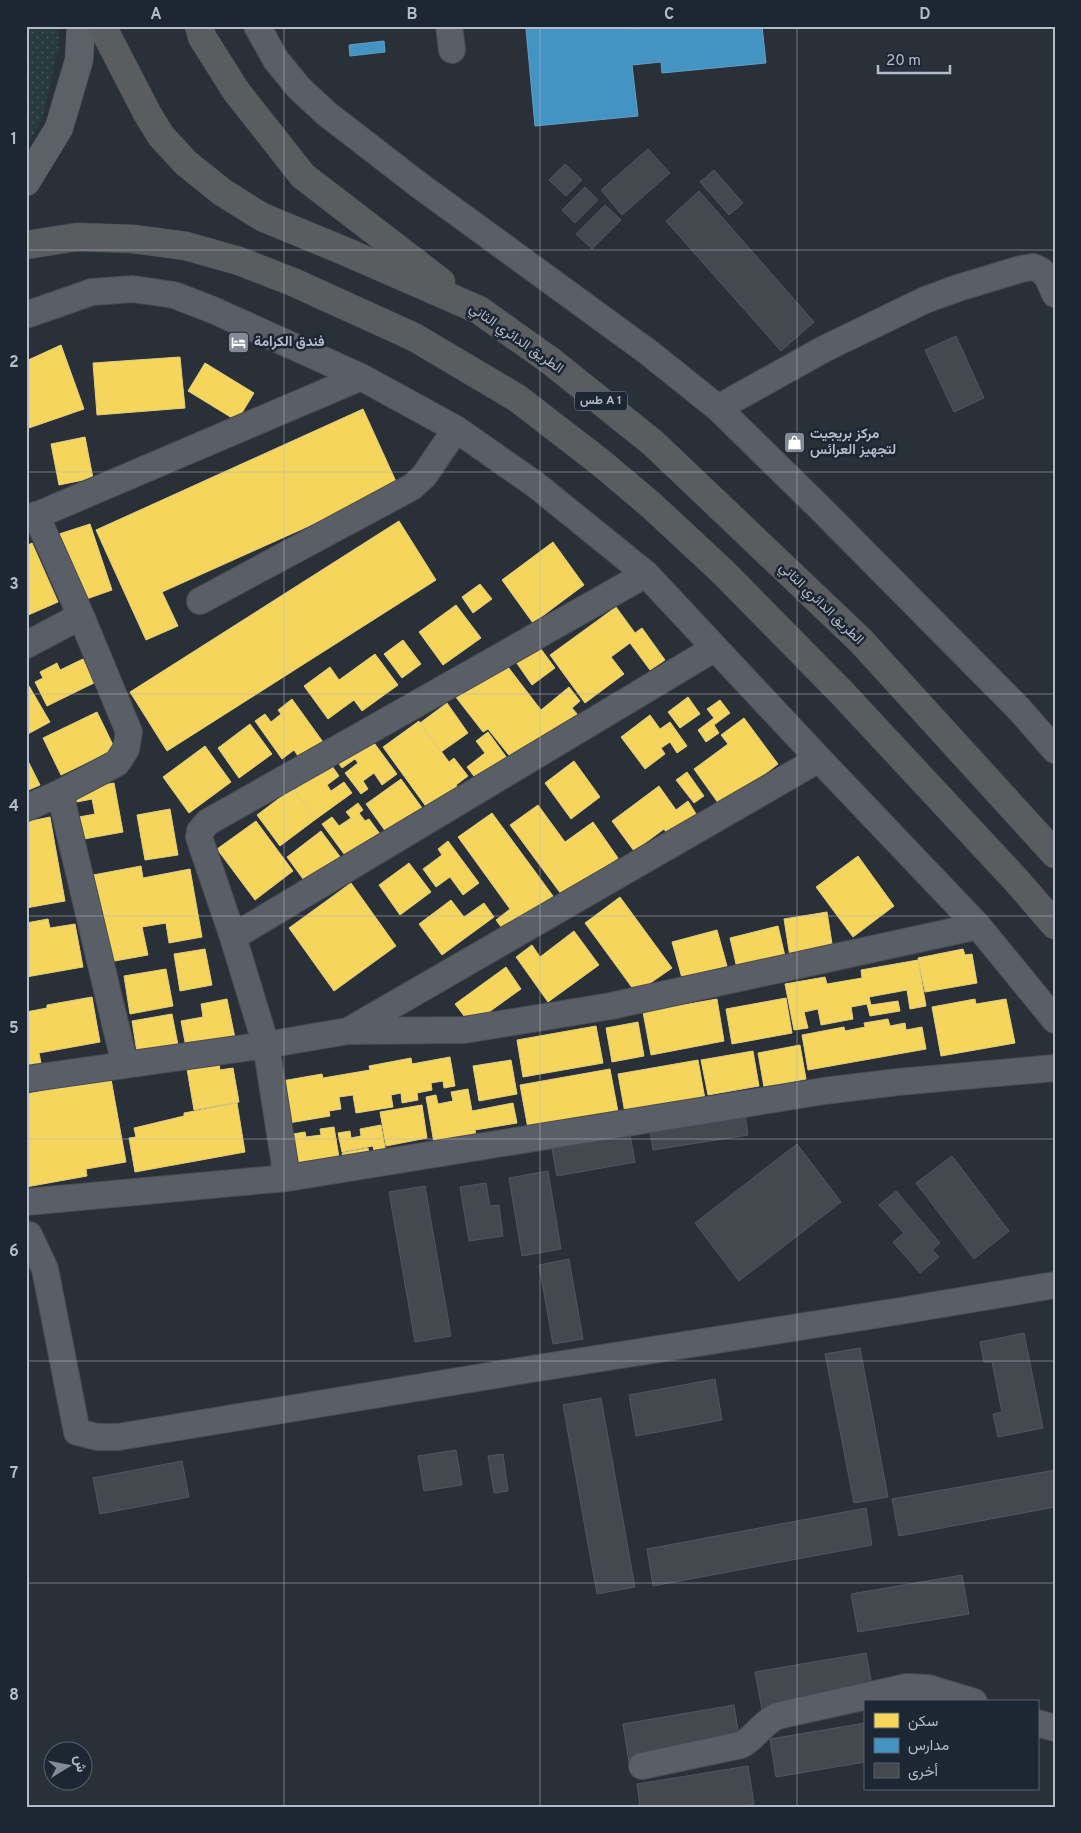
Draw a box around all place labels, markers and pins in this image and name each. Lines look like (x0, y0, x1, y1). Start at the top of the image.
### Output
hotel icon: فندق الكرامة (226, 330, 250, 354)
place label: فندق الكرامة (254, 334, 325, 351)
place label: مركز بريجيت لتجهيز العرائس (810, 426, 896, 459)
shop icon: مركز بريجيت لتجهيز العرائس (782, 430, 806, 454)

